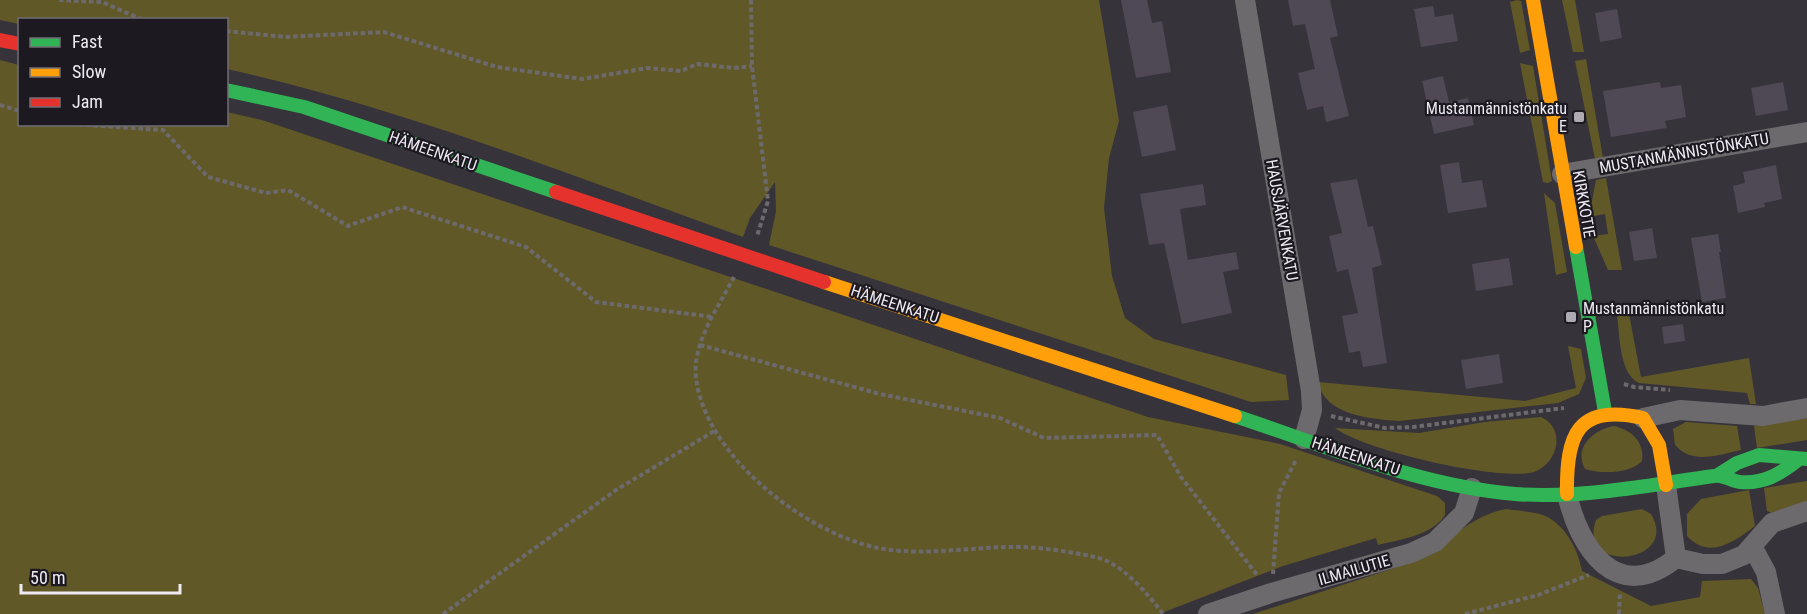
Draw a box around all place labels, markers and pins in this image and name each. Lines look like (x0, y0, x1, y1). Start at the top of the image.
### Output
place label: Mustanmännistönkatu E (1426, 99, 1567, 136)
marker: Mustanmännistönkatu E (1572, 110, 1586, 124)
place label: Mustanmännistönkatu P (1583, 299, 1724, 336)
marker: Mustanmännistönkatu P (1564, 310, 1578, 324)

